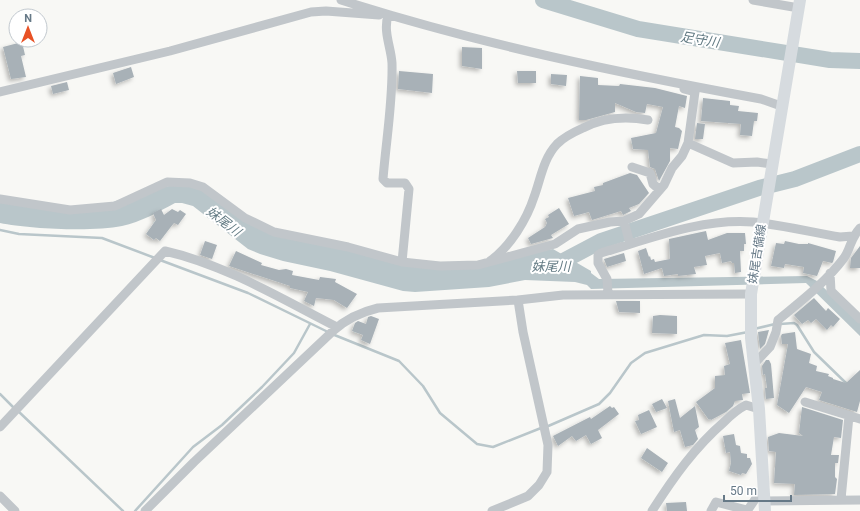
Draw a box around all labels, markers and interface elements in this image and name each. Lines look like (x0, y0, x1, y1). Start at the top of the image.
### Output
north arrow (8, 8, 48, 48)
text: N (24, 12, 32, 25)
water label: 足守川 (679, 29, 722, 50)
water label: 妹尾川 (204, 204, 245, 240)
street label: 妹尾吉備線 (745, 223, 769, 285)
water label: 妹尾川 (531, 259, 572, 274)
scale bar (724, 477, 791, 503)
text: 50 m (730, 484, 757, 498)

